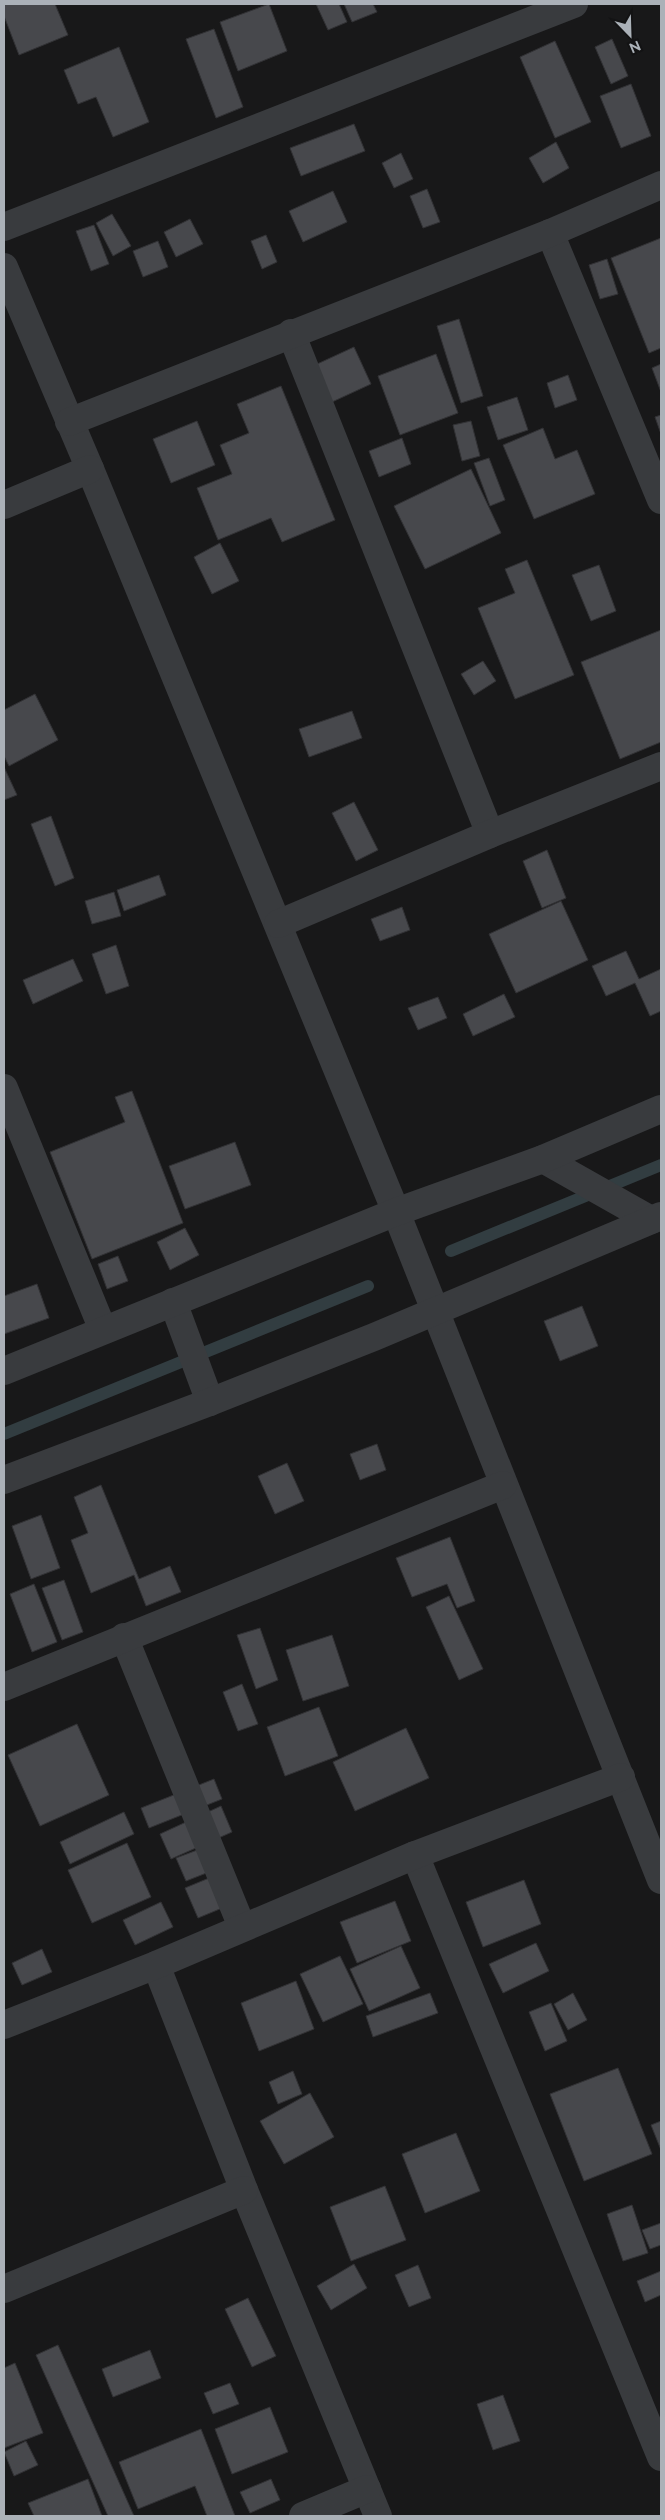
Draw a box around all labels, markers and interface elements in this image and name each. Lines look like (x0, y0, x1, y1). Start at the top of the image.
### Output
north arrow (605, 10, 655, 60)
text: N (627, 38, 643, 56)

